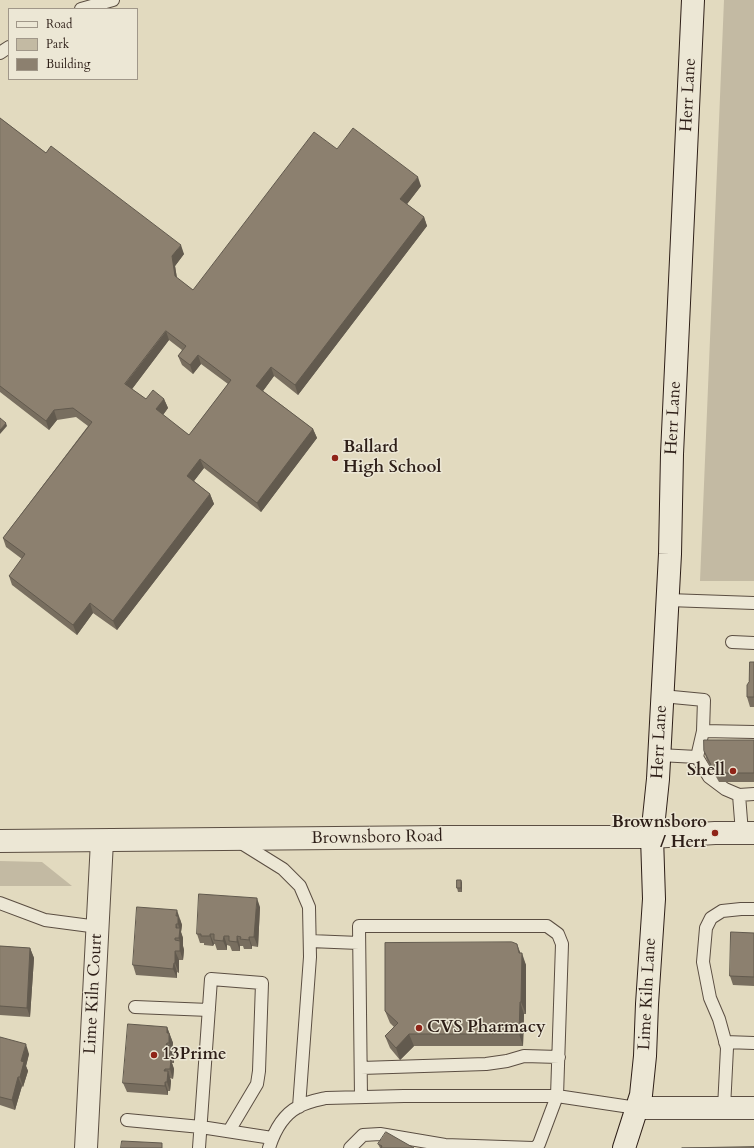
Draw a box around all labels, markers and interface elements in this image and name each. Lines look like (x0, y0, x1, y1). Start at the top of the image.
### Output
legend (8, 8, 138, 80)
text: Road (46, 16, 72, 32)
text: Park (46, 36, 69, 52)
text: Building (46, 56, 90, 72)
street label: Herr Lane (677, 58, 701, 132)
street label: Herr Lane (662, 381, 686, 455)
place label: Ballard High School (343, 438, 441, 478)
marker: Ballard High School (330, 453, 340, 463)
street label: Herr Lane (648, 705, 672, 779)
place label: Shell (687, 761, 725, 781)
marker: Shell (728, 766, 738, 776)
place label: Brownsboro / Herr (611, 813, 707, 853)
street label: Brownsboro Road (311, 827, 443, 849)
marker: Brownsboro / Herr (710, 828, 720, 838)
street label: Lime Kiln Court (81, 933, 107, 1055)
street label: Lime Kiln Lane (635, 937, 661, 1051)
place label: CVS Pharmacy (427, 1018, 546, 1038)
marker: CVS Pharmacy (414, 1023, 424, 1033)
place label: 13Prime (162, 1045, 227, 1065)
marker: 13Prime (149, 1050, 159, 1060)

